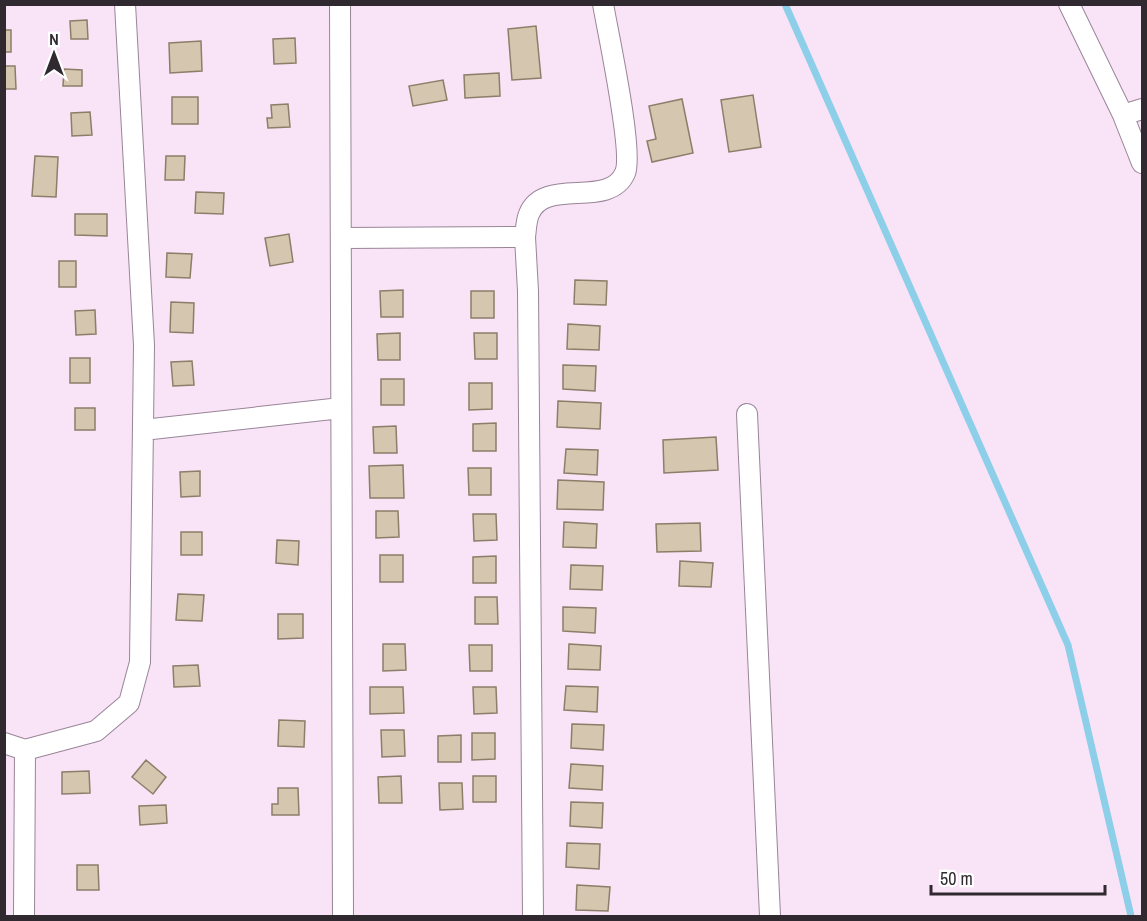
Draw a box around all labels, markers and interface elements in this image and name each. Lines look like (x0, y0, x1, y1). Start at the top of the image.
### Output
north arrow (24, 24, 84, 84)
text: N (49, 28, 59, 50)
scale bar (931, 858, 1105, 896)
text: 50 m (940, 866, 973, 891)

